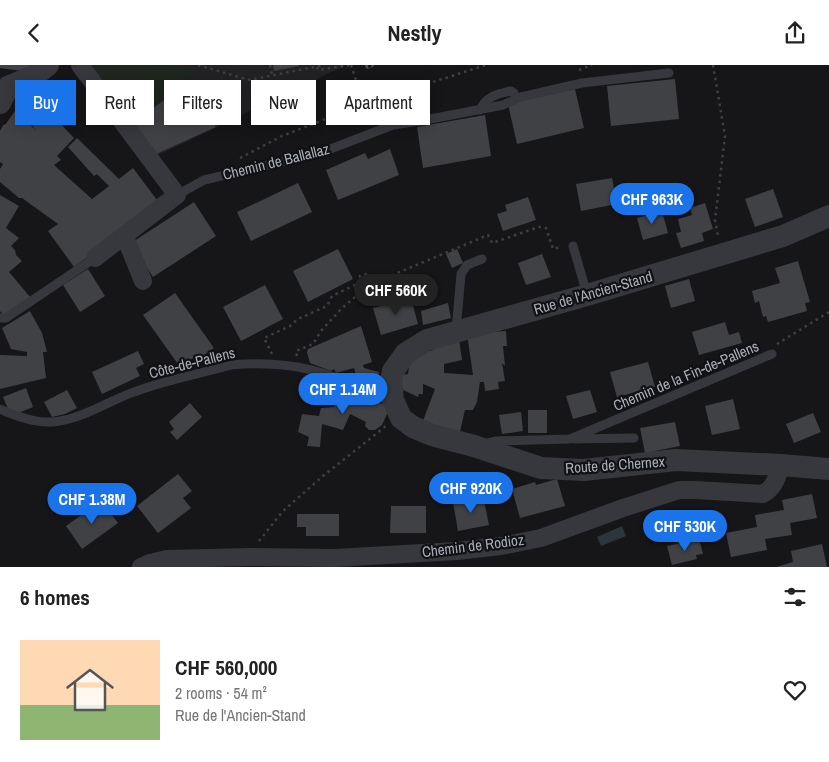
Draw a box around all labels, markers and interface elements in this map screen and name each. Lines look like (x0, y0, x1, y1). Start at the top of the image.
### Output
text: Nestly (387, 18, 442, 48)
icon: back (20, 19, 48, 47)
icon: share (781, 19, 809, 47)
chip: Buy (15, 80, 76, 125)
chip: Rent (86, 80, 154, 125)
chip: Filters (164, 80, 241, 125)
chip: New (251, 80, 316, 125)
chip: Apartment (326, 80, 430, 125)
street label: Chemin de Ballallaz (220, 138, 331, 185)
pin: CHF 963K (600, 183, 704, 225)
text: CHF 963K (621, 188, 683, 210)
street label: Rue de l'Ancien-Stand (531, 266, 655, 320)
pin: CHF 560K (344, 273, 448, 316)
text: CHF 560K (365, 279, 427, 301)
street label: Chemin de la Fin-de-Pallens (610, 335, 762, 416)
street label: Côte-de-Pallens (147, 342, 237, 383)
pin: CHF 1.14M (286, 373, 400, 415)
text: CHF 1.14M (309, 378, 377, 400)
street label: Route de Chernex (564, 450, 666, 478)
pin: CHF 920K (419, 471, 523, 514)
text: CHF 920K (440, 477, 502, 499)
pin: CHF 1.38M (35, 483, 149, 525)
text: CHF 1.38M (58, 488, 126, 510)
pin: CHF 530K (633, 509, 737, 552)
text: CHF 530K (654, 515, 716, 537)
street label: Chemin de Rodioz (421, 529, 525, 562)
text: 6 homes (20, 583, 90, 612)
icon: filters (781, 583, 809, 611)
text: CHF 560,000 (175, 653, 277, 682)
icon: home (60, 660, 120, 720)
icon: heart (781, 676, 809, 704)
text: 2 rooms · 54 m² (175, 682, 267, 704)
text: Rue de l'Ancien-Stand (175, 704, 306, 726)

